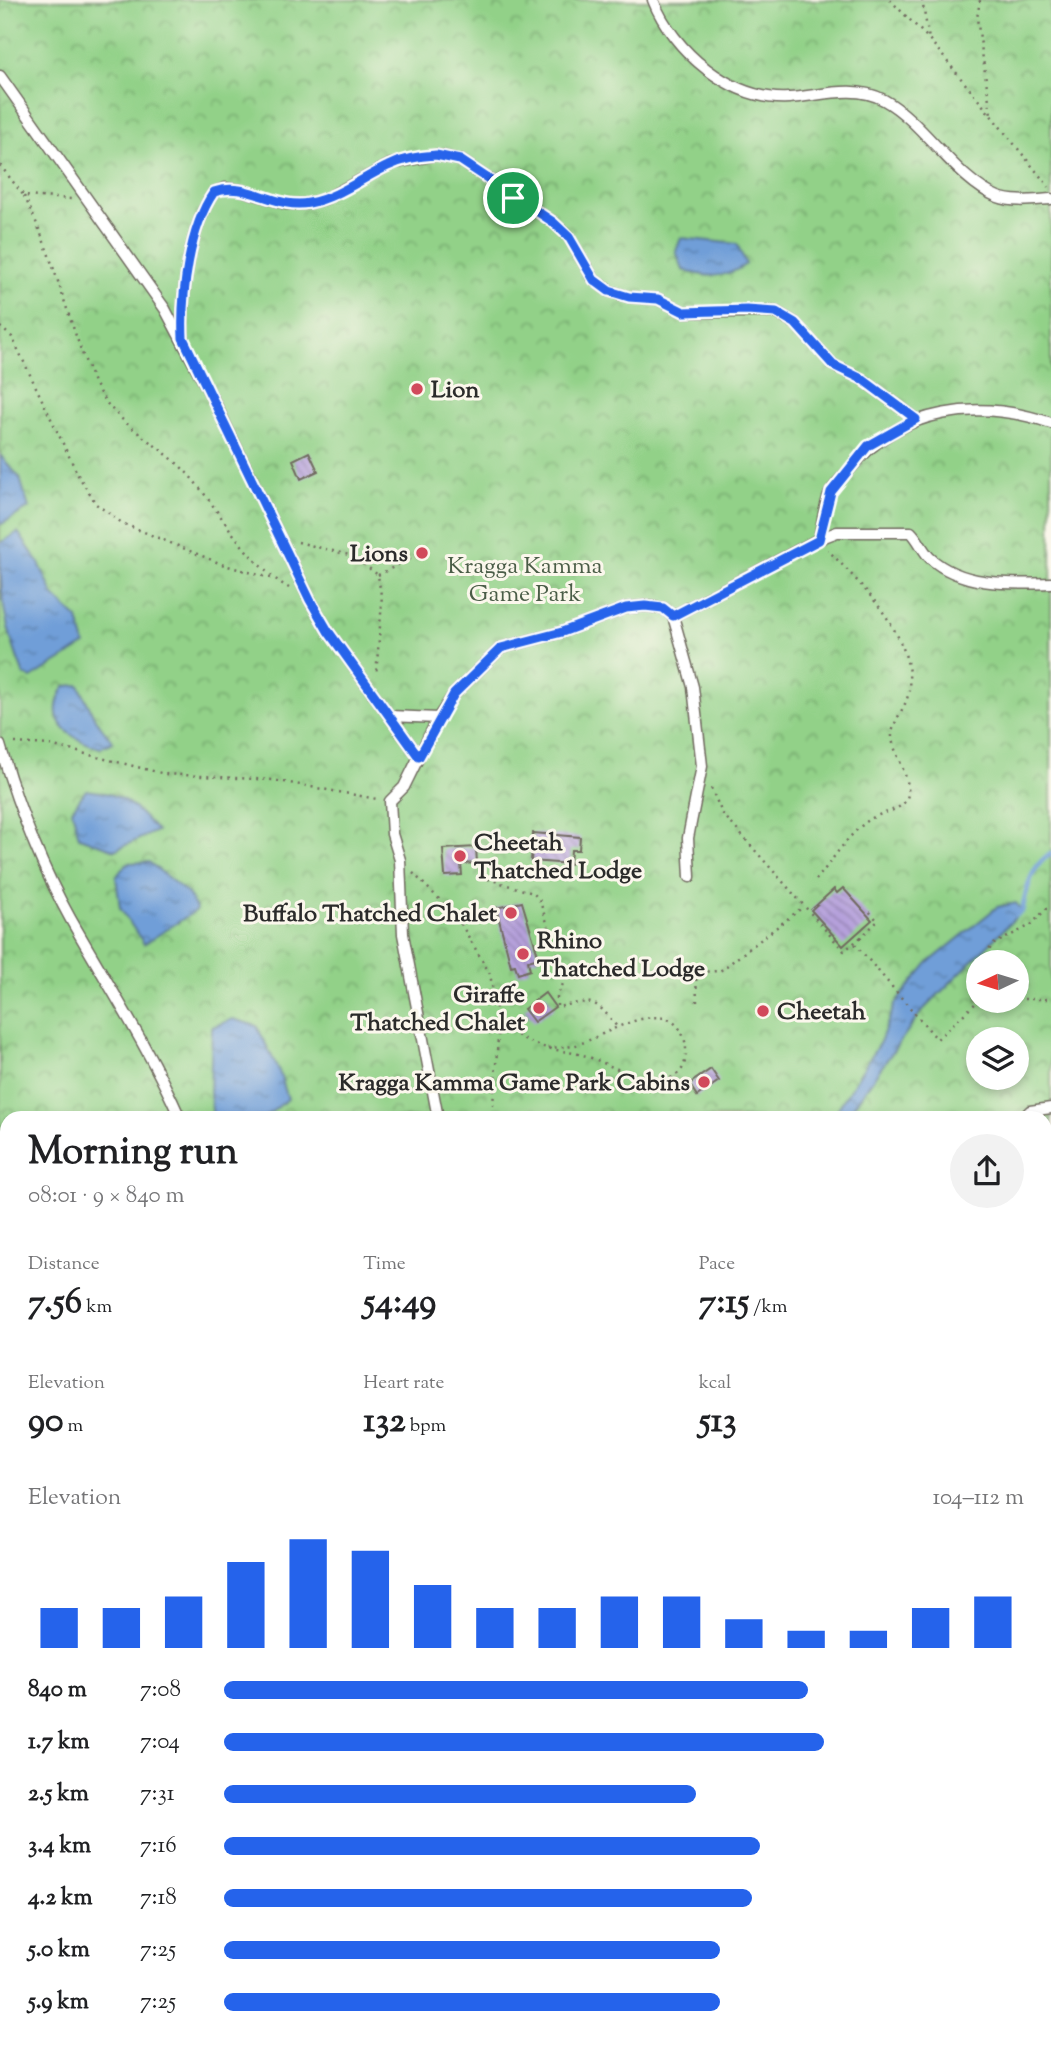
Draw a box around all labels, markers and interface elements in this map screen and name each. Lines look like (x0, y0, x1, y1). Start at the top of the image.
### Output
pin (483, 168, 543, 228)
icon: arrive (494, 179, 532, 217)
place label: Lion (431, 374, 480, 408)
marker: Lion (409, 381, 425, 397)
place label: Lions (350, 538, 408, 572)
marker: Lions (414, 545, 430, 561)
park label: Kragga Kamma Game Park (447, 550, 603, 612)
place label: Cheetah Thatched Lodge (474, 827, 642, 889)
marker: Cheetah Thatched Lodge (452, 848, 468, 864)
place label: Buffalo Thatched Chalet (243, 898, 498, 932)
marker: Buffalo Thatched Chalet (503, 905, 519, 921)
place label: Rhino Thatched Lodge (537, 925, 705, 987)
marker: Rhino Thatched Lodge (515, 946, 531, 962)
north arrow (966, 950, 1029, 1013)
map controls (966, 950, 1029, 1090)
place label: Giraffe Thatched Chalet (350, 979, 526, 1041)
place label: Cheetah (777, 996, 867, 1030)
marker: Giraffe Thatched Chalet (531, 1000, 547, 1016)
marker: Cheetah (755, 1003, 771, 1019)
button: layers (966, 1027, 1029, 1090)
place label: Kragga Kamma Game Park Cabins (339, 1067, 690, 1101)
marker: Kragga Kamma Game Park Cabins (696, 1074, 712, 1090)
text: Morning run (28, 1127, 238, 1181)
button: share (950, 1134, 1024, 1208)
text: 08:01 · 9 × 840 m (28, 1180, 185, 1213)
text: Distance (28, 1251, 100, 1278)
text: Time (363, 1251, 406, 1278)
text: Pace (699, 1251, 735, 1278)
text: 7.56 (28, 1278, 82, 1329)
text: 54:49 (363, 1278, 436, 1329)
text: 7:15 (699, 1278, 749, 1329)
text: km (82, 1294, 112, 1321)
text: /km (749, 1294, 788, 1321)
text: Elevation (28, 1370, 105, 1397)
text: Heart rate (363, 1370, 444, 1397)
text: kcal (699, 1370, 731, 1397)
text: 90 (28, 1397, 64, 1448)
text: 132 (363, 1397, 406, 1448)
text: 513 (699, 1397, 737, 1448)
text: m (64, 1413, 83, 1440)
text: bpm (406, 1413, 446, 1440)
text: Elevation (28, 1482, 121, 1515)
text: 104–112 m (932, 1482, 1024, 1515)
text: 840 m (28, 1674, 87, 1707)
text: 7:08 (140, 1674, 181, 1707)
text: 1.7 km (28, 1726, 90, 1759)
text: 7:04 (140, 1726, 180, 1759)
text: 2.5 km (28, 1778, 89, 1811)
text: 7:31 (140, 1778, 175, 1811)
text: 3.4 km (28, 1830, 91, 1863)
text: 7:16 (140, 1830, 177, 1863)
text: 4.2 km (28, 1882, 93, 1915)
text: 7:18 (140, 1882, 177, 1915)
text: 5.0 km (28, 1934, 90, 1967)
text: 7:25 (140, 1934, 176, 1967)
text: 5.9 km (28, 1986, 89, 2019)
text: 7:25 (140, 1986, 176, 2019)

